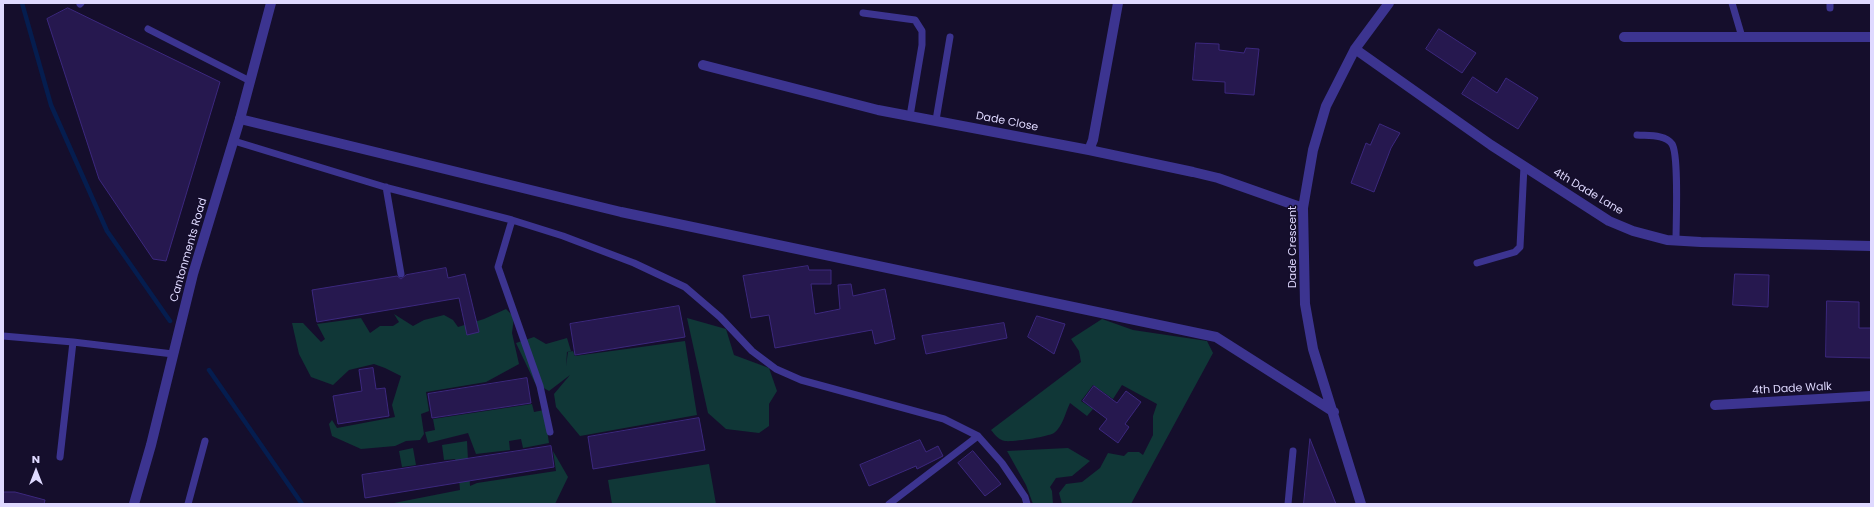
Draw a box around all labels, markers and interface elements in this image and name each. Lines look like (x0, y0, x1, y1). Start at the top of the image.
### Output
street label: Dade Close (975, 109, 1039, 135)
street label: 4th Dade Lane (1551, 166, 1625, 218)
street label: Cantonments Road (168, 197, 210, 303)
street label: Dade Crescent (1286, 206, 1300, 288)
street label: 4th Dade Walk (1752, 380, 1832, 398)
north arrow (16, 451, 56, 491)
text: N (32, 451, 40, 467)

